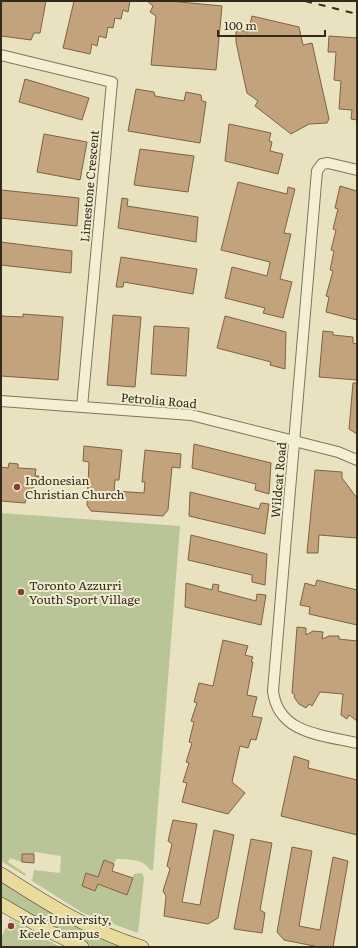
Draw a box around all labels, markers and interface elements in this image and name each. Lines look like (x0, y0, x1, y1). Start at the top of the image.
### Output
scale bar (218, 12, 325, 38)
text: 100 m (224, 16, 257, 34)
street label: Limestone Crescent (75, 129, 103, 243)
street label: Petrolia Road (120, 388, 198, 412)
street label: Wildcat Road (266, 440, 290, 519)
place label: Indonesian Christian Church (25, 471, 125, 503)
marker: Indonesian Christian Church (12, 482, 22, 492)
place label: Toronto Azzurri Youth Sport Village (29, 576, 140, 608)
marker: Toronto Azzurri Youth Sport Village (16, 587, 26, 597)
place label: York University, Keele Campus (19, 910, 112, 942)
marker: York University, Keele Campus (6, 921, 16, 931)

